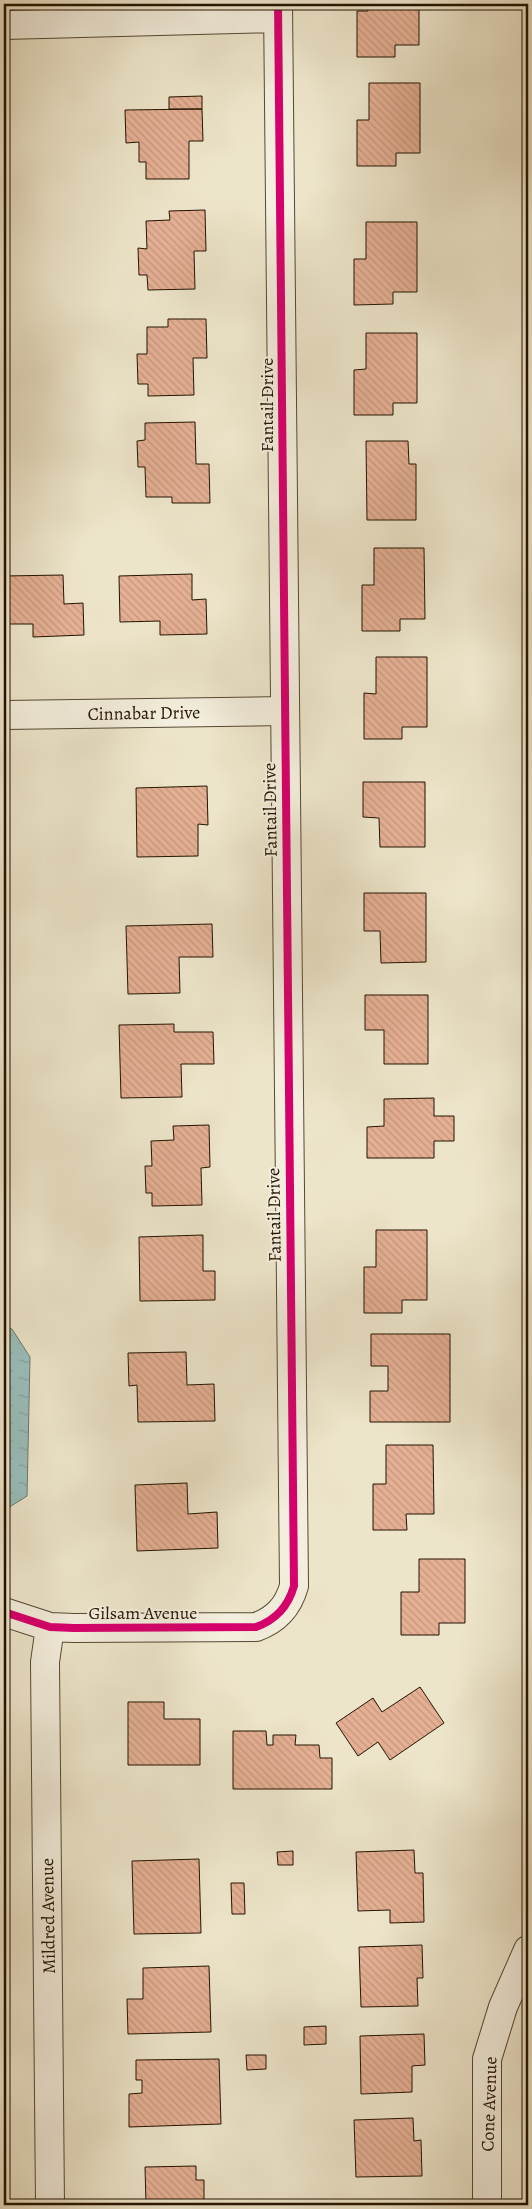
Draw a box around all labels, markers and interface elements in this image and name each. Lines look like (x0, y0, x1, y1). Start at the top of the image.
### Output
street label: Fantail Drive (255, 358, 279, 452)
street label: Cinnabar Drive (88, 700, 200, 726)
street label: Fantail Drive (257, 763, 283, 857)
street label: Fantail Drive (261, 1168, 287, 1262)
street label: Gilsam Avenue (89, 1601, 197, 1625)
street label: Mildred Avenue (35, 1858, 61, 1974)
street label: Cone Avenue (475, 2056, 503, 2152)

